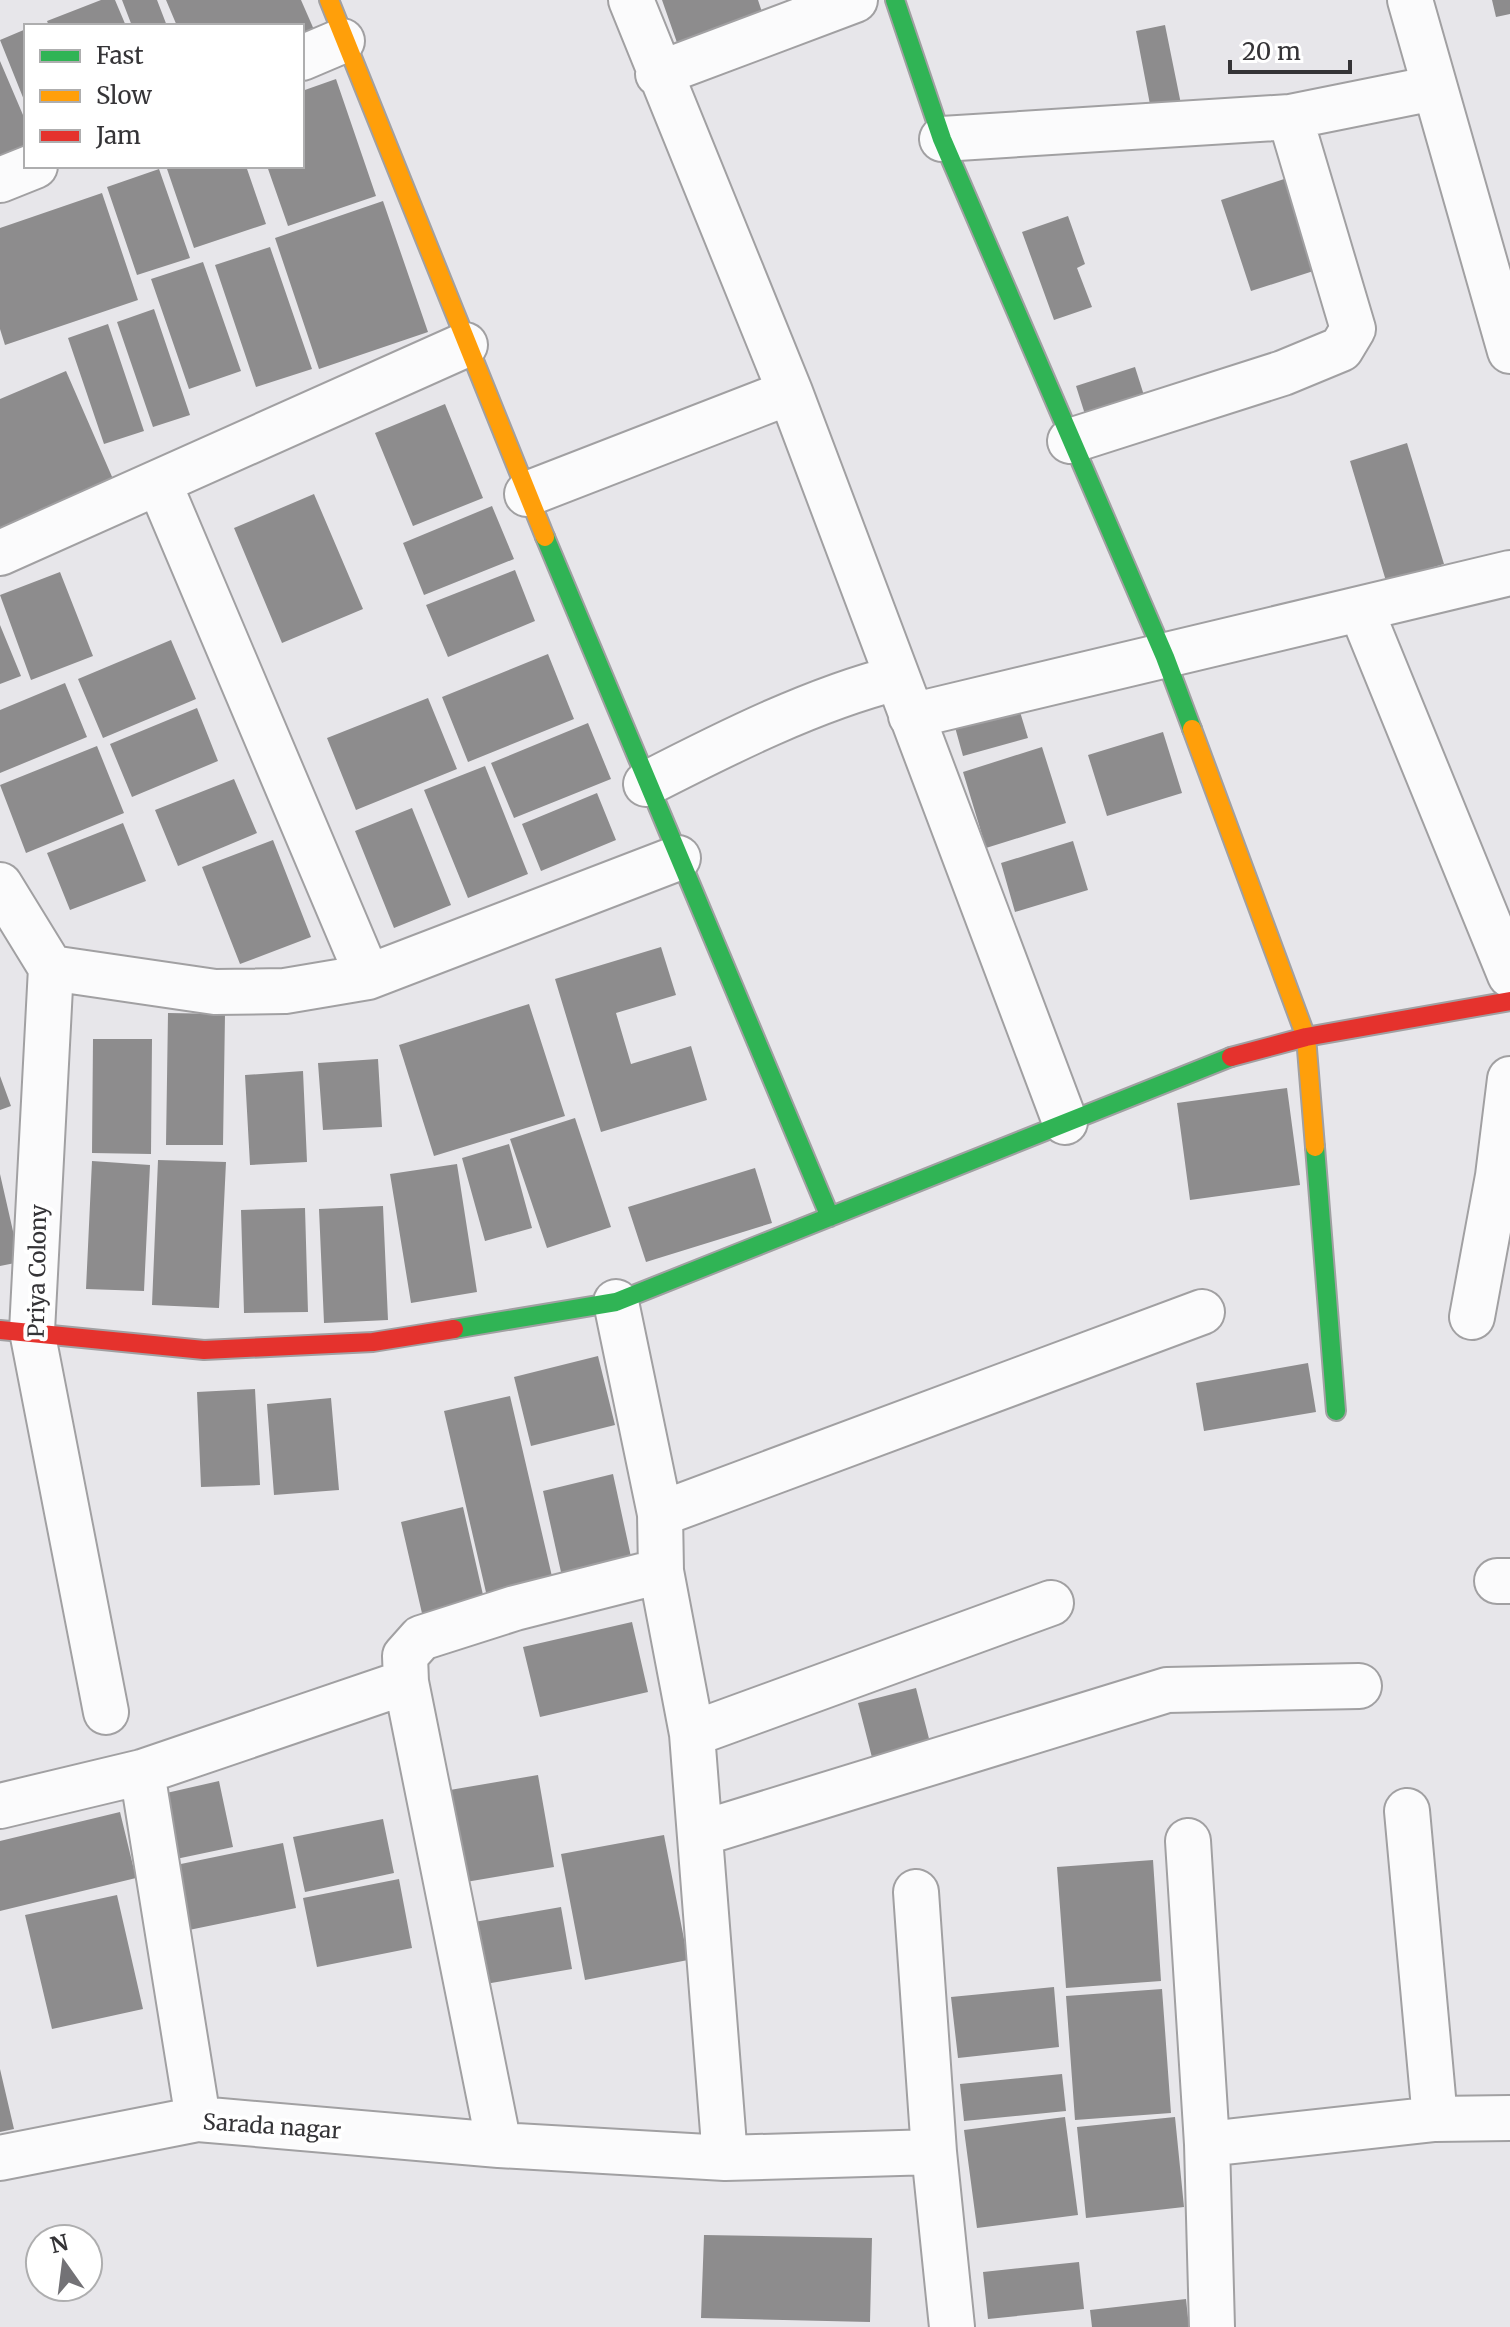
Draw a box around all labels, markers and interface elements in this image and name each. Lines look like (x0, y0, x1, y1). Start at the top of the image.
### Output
legend (24, 24, 304, 168)
scale bar (1230, 24, 1350, 74)
text: 20 m (1242, 36, 1301, 67)
text: Fast (96, 40, 144, 71)
text: Slow (96, 80, 152, 111)
text: Jam (95, 120, 141, 151)
street label: Priya Colony (22, 1204, 52, 1338)
street label: Sarada nagar (202, 2107, 342, 2145)
north arrow (24, 2223, 104, 2303)
text: N (47, 2228, 72, 2259)

